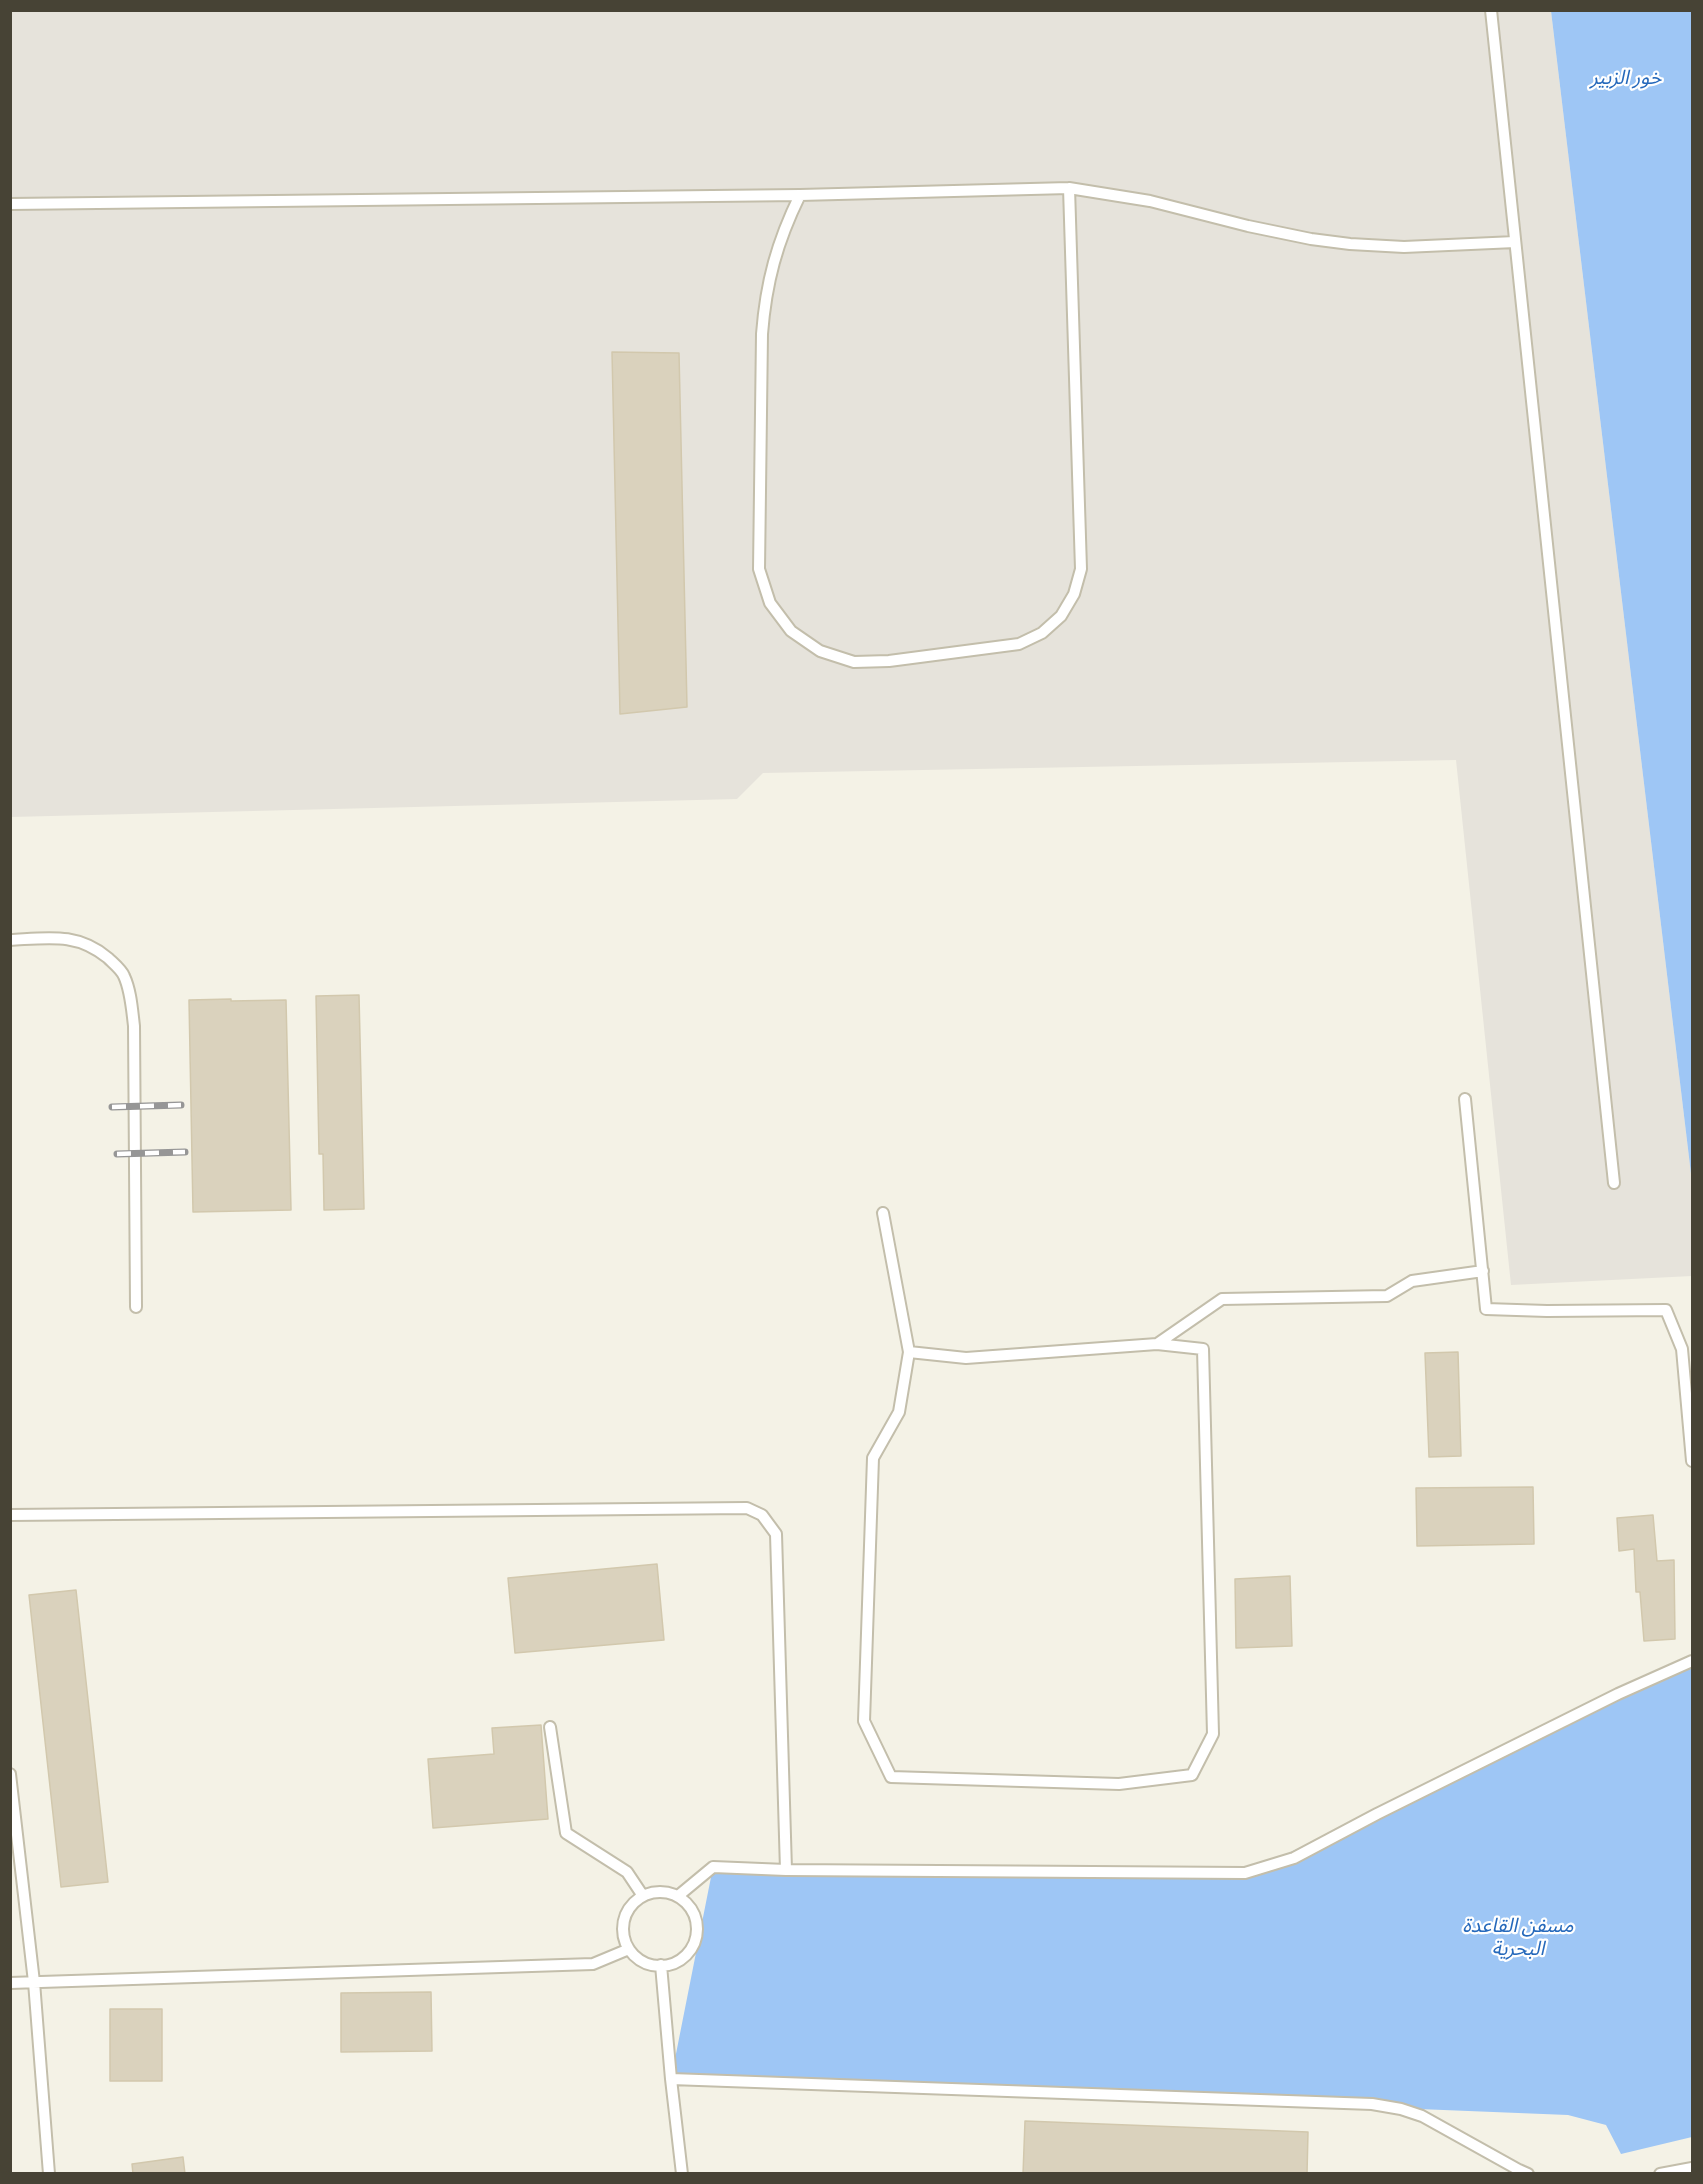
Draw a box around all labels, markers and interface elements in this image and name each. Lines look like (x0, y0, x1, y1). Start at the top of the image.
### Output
water label: خور الزبير (1590, 67, 1662, 91)
water label: مسفن القاعدة البحرية (1462, 1915, 1574, 1962)

